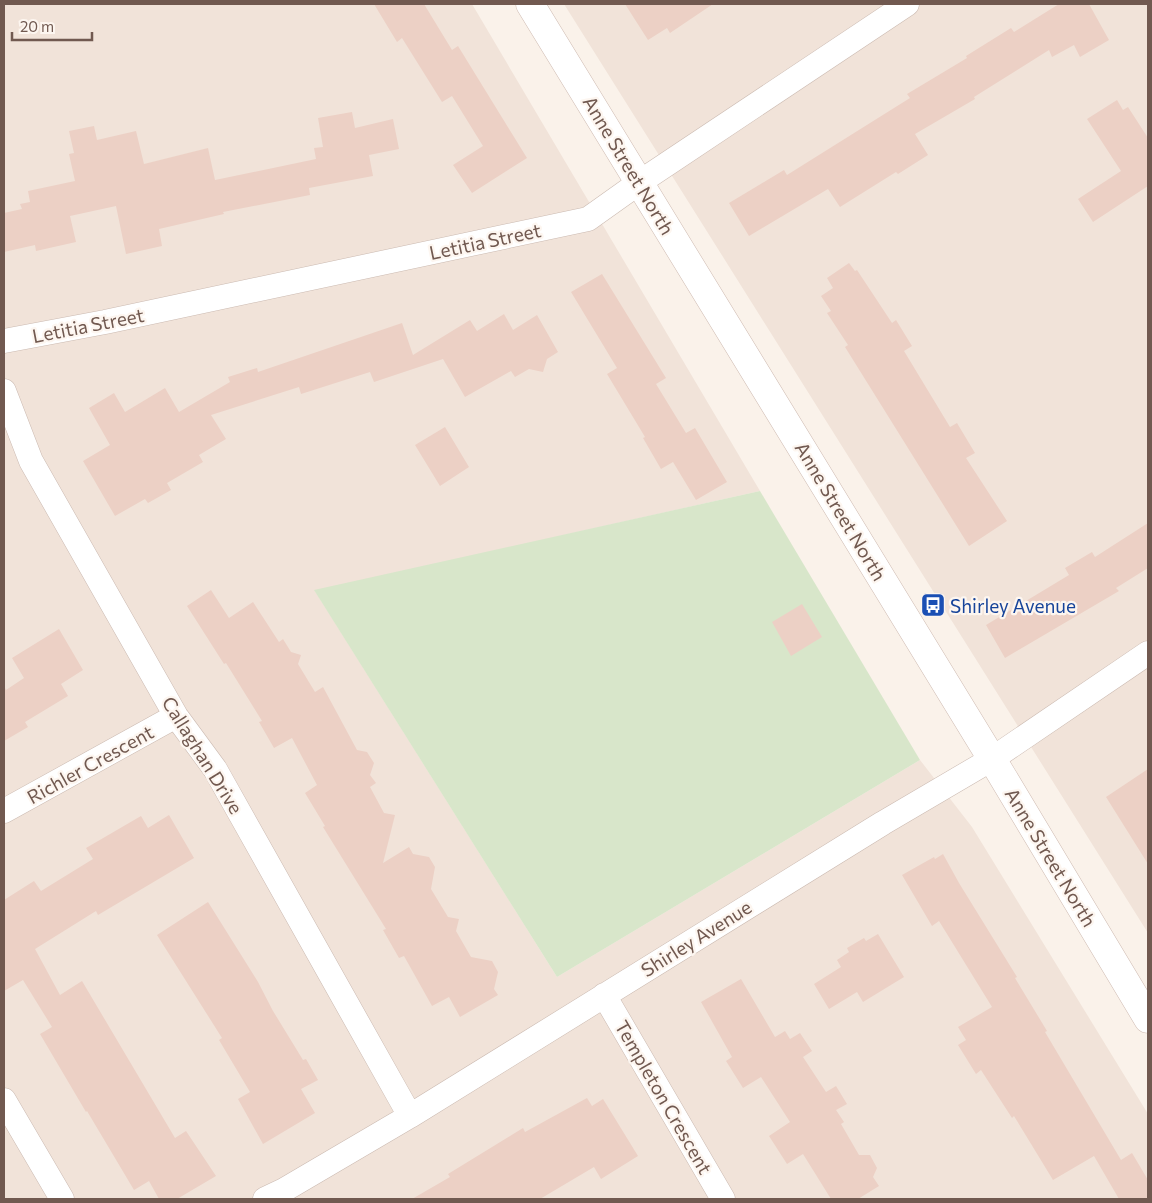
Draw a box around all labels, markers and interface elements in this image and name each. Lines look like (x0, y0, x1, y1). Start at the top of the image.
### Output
scale bar (12, 10, 92, 42)
text: 20 m (20, 17, 54, 35)
street label: Anne Street North (578, 91, 680, 239)
street label: Letitia Street (427, 218, 543, 264)
street label: Letitia Street (30, 303, 146, 347)
street label: Anne Street North (790, 437, 892, 585)
bus stop icon: Shirley Avenue (920, 592, 946, 618)
place label: Shirley Avenue (950, 594, 1076, 617)
street label: Callaghan Drive (158, 692, 248, 818)
street label: Richler Crescent (23, 720, 157, 808)
street label: Anne Street North (1000, 783, 1102, 931)
street label: Shirley Avenue (637, 895, 755, 981)
street label: Templeton Crescent (611, 1016, 718, 1178)

